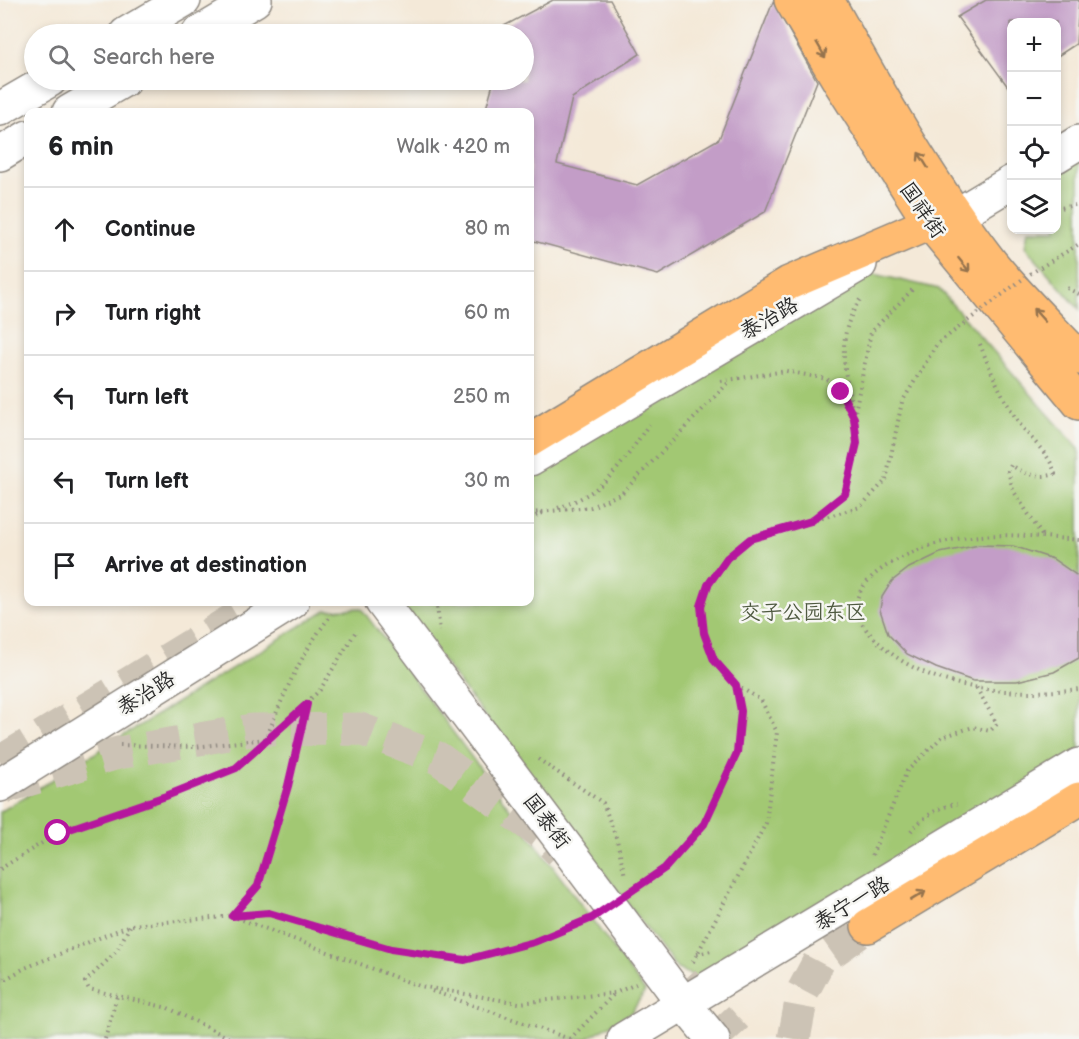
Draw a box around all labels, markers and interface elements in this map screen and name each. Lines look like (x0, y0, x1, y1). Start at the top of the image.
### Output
map controls (1007, 18, 1061, 234)
button: + (1007, 18, 1061, 72)
search box (24, 24, 534, 90)
icon: search (45, 41, 78, 74)
one-way arrow (816, 41, 827, 59)
text: Search here (93, 44, 215, 71)
button: − (1007, 72, 1061, 126)
button: locate (1007, 126, 1061, 180)
text: 6 min (48, 132, 114, 163)
text: Walk · 420 m (397, 135, 510, 159)
one-way arrow (916, 152, 928, 169)
street label: 国祥街 (894, 177, 951, 243)
button: layers (1007, 180, 1061, 234)
icon: ahead (48, 213, 81, 246)
text: Continue (105, 216, 195, 243)
text: 80 m (465, 217, 510, 241)
one-way arrow (957, 257, 970, 273)
street label: 泰治路 (736, 292, 803, 345)
icon: right (48, 297, 81, 330)
text: Turn right (105, 300, 201, 327)
text: 60 m (464, 301, 510, 325)
one-way arrow (1033, 308, 1047, 323)
route end (827, 378, 853, 404)
icon: left (48, 381, 81, 414)
text: Turn left (105, 384, 189, 411)
text: 250 m (453, 385, 510, 409)
icon: left (48, 465, 81, 498)
text: Turn left (105, 468, 189, 495)
text: 30 m (464, 469, 510, 493)
icon: arrive (48, 549, 81, 582)
text: Arrive at destination (105, 552, 307, 579)
park label: 交子公园东区 (740, 600, 866, 625)
street label: 泰治路 (113, 666, 180, 721)
street label: 国泰街 (518, 789, 576, 854)
route start (44, 819, 70, 845)
street label: 泰宁一路 (810, 871, 895, 936)
one-way arrow (910, 889, 927, 902)

